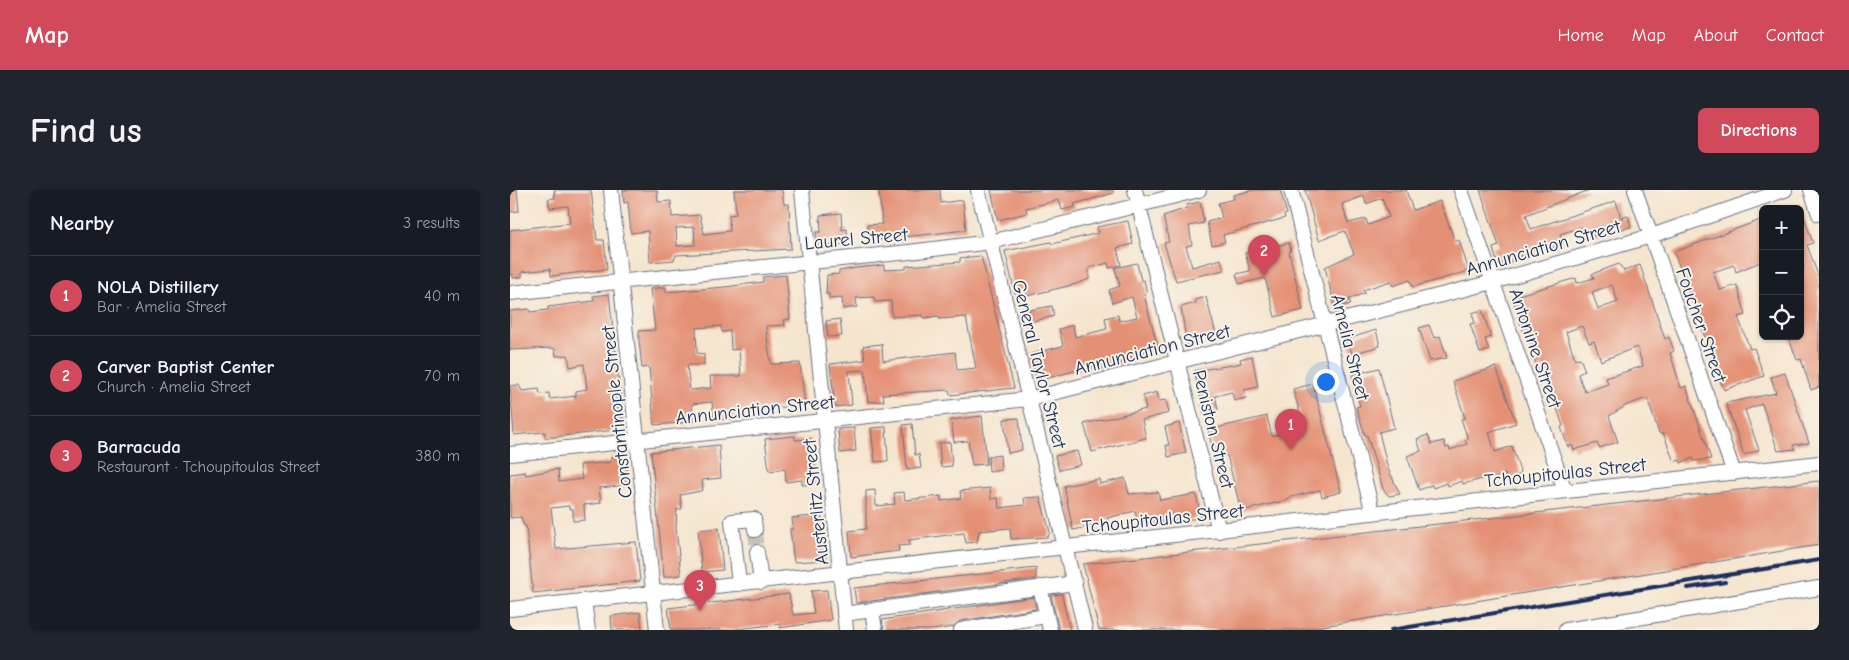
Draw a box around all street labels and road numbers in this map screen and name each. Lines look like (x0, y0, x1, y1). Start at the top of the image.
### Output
street label: Annunciation Street (1463, 215, 1624, 281)
street label: Laurel Street (804, 223, 909, 254)
street label: Foucher Street (1671, 265, 1731, 386)
street label: General Taylor Street (1007, 278, 1071, 451)
street label: Antonine Street (1504, 286, 1566, 412)
street label: Amelia Street (1326, 292, 1374, 403)
street label: Annunciation Street (1072, 320, 1233, 380)
street label: Constantinople Street (597, 324, 637, 499)
street label: Peniston Street (1188, 368, 1239, 491)
street label: Annunciation Street (675, 391, 836, 429)
street label: Austerlitz Street (798, 437, 834, 566)
street label: Tchoupitoulas Street (1483, 454, 1648, 492)
street label: Tchoupitoulas Street (1081, 500, 1246, 538)

